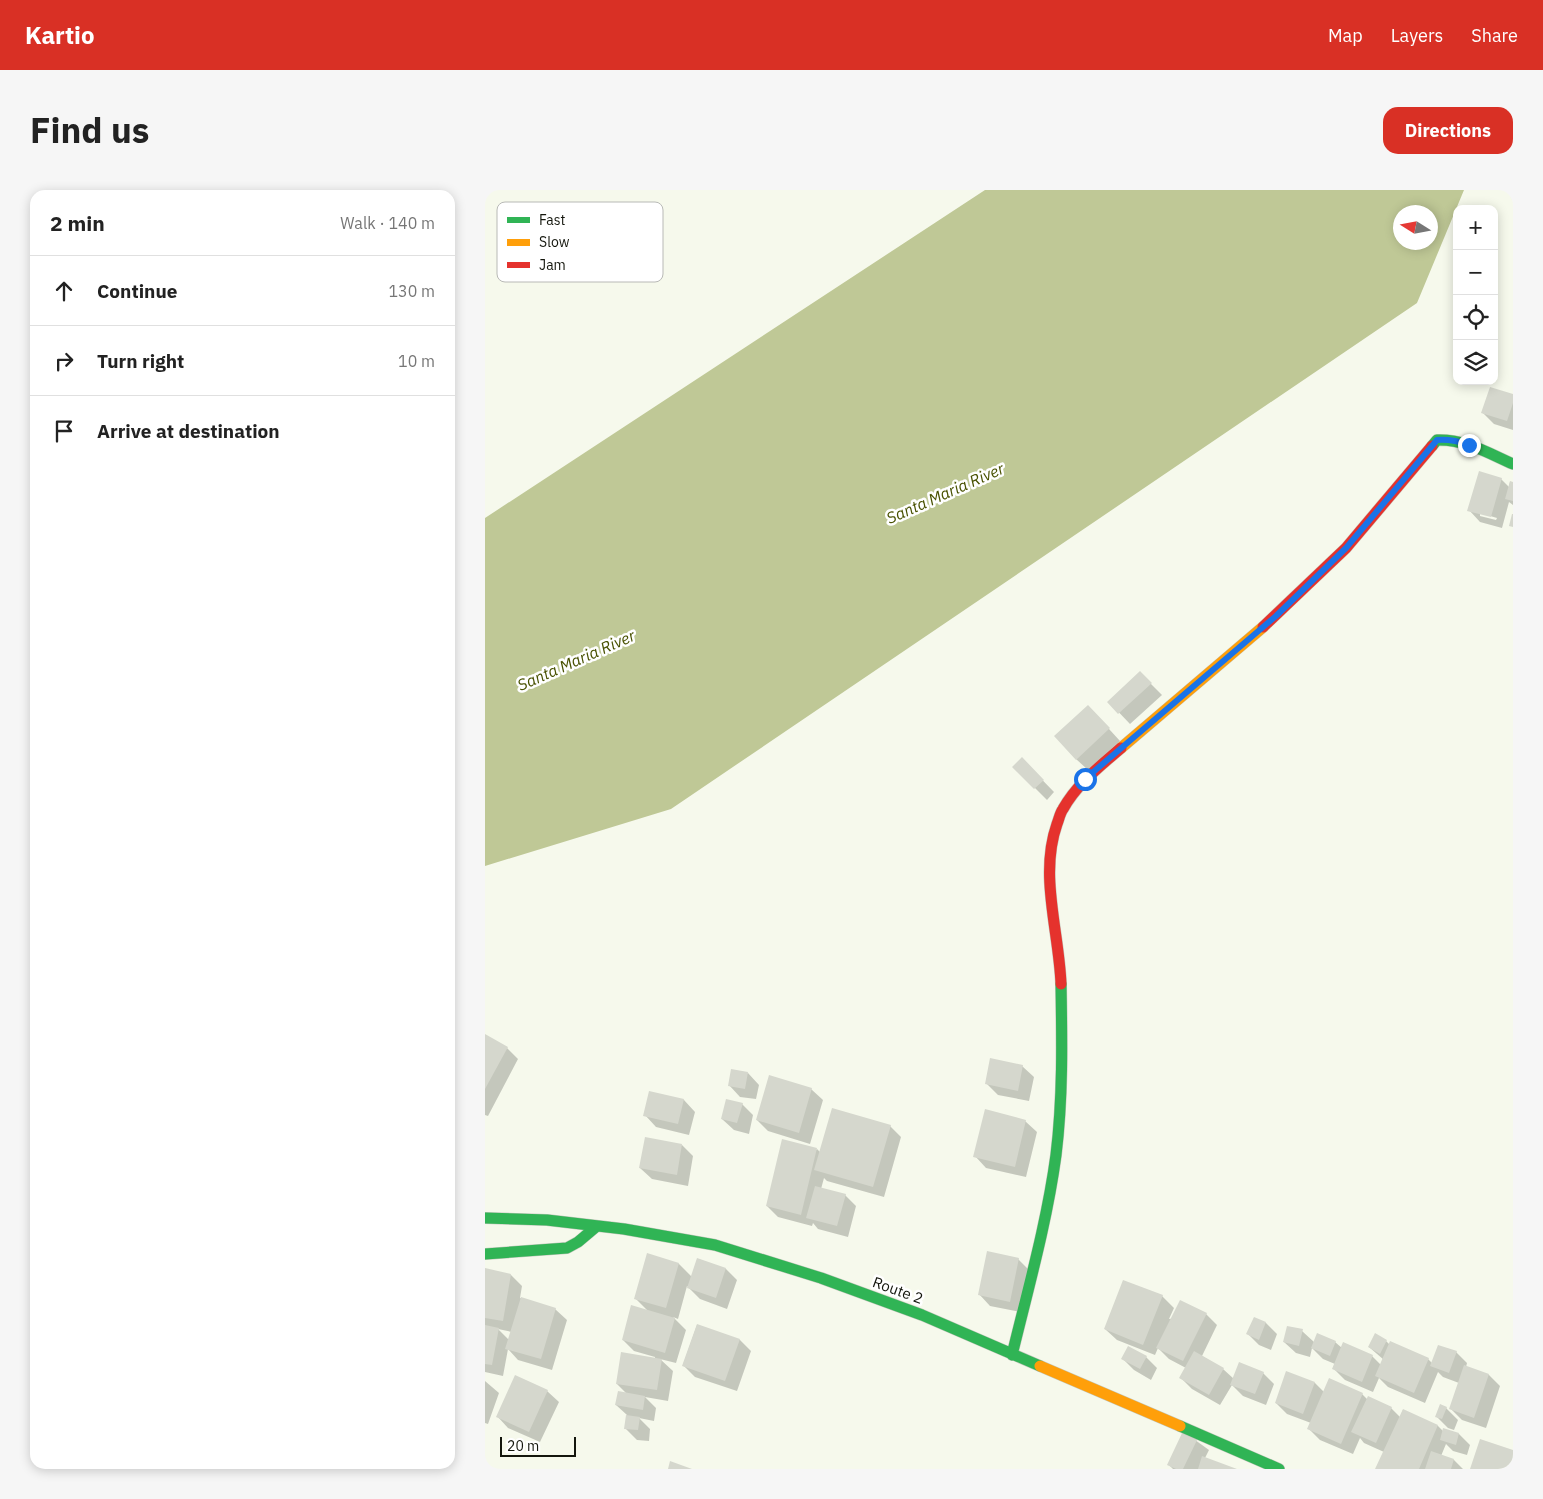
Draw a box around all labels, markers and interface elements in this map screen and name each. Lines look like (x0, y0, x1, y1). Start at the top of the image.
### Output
text: Kartio (25, 19, 95, 51)
text: Map (1328, 24, 1363, 47)
text: Layers (1391, 24, 1443, 47)
text: Share (1471, 24, 1518, 47)
text: Find us (30, 107, 149, 153)
button: Directions (1383, 107, 1513, 154)
legend (497, 202, 663, 282)
north arrow (1393, 205, 1438, 250)
map controls (1453, 205, 1498, 385)
button: + (1453, 205, 1498, 250)
text: 2 min (50, 209, 105, 237)
text: Fast (539, 211, 565, 229)
text: Walk · 140 m (340, 213, 435, 233)
text: Slow (539, 233, 570, 251)
button: − (1453, 250, 1498, 295)
text: Jam (539, 256, 566, 274)
icon: ahead (50, 277, 78, 305)
text: Continue (97, 279, 177, 303)
text: 130 m (388, 281, 435, 301)
button: locate (1453, 295, 1498, 340)
button: layers (1453, 340, 1498, 385)
icon: right (50, 347, 78, 375)
text: Turn right (97, 349, 184, 373)
text: 10 m (398, 351, 435, 371)
icon: arrive (50, 417, 78, 445)
text: Arrive at destination (97, 419, 280, 443)
route end (1458, 434, 1481, 457)
water label: Santa Maria River (883, 458, 1008, 528)
water label: Santa Maria River (514, 625, 639, 695)
route start (1074, 768, 1097, 791)
street label: Route 2 (870, 1272, 926, 1308)
scale bar (500, 1434, 576, 1457)
text: 20 m (507, 1437, 539, 1455)

